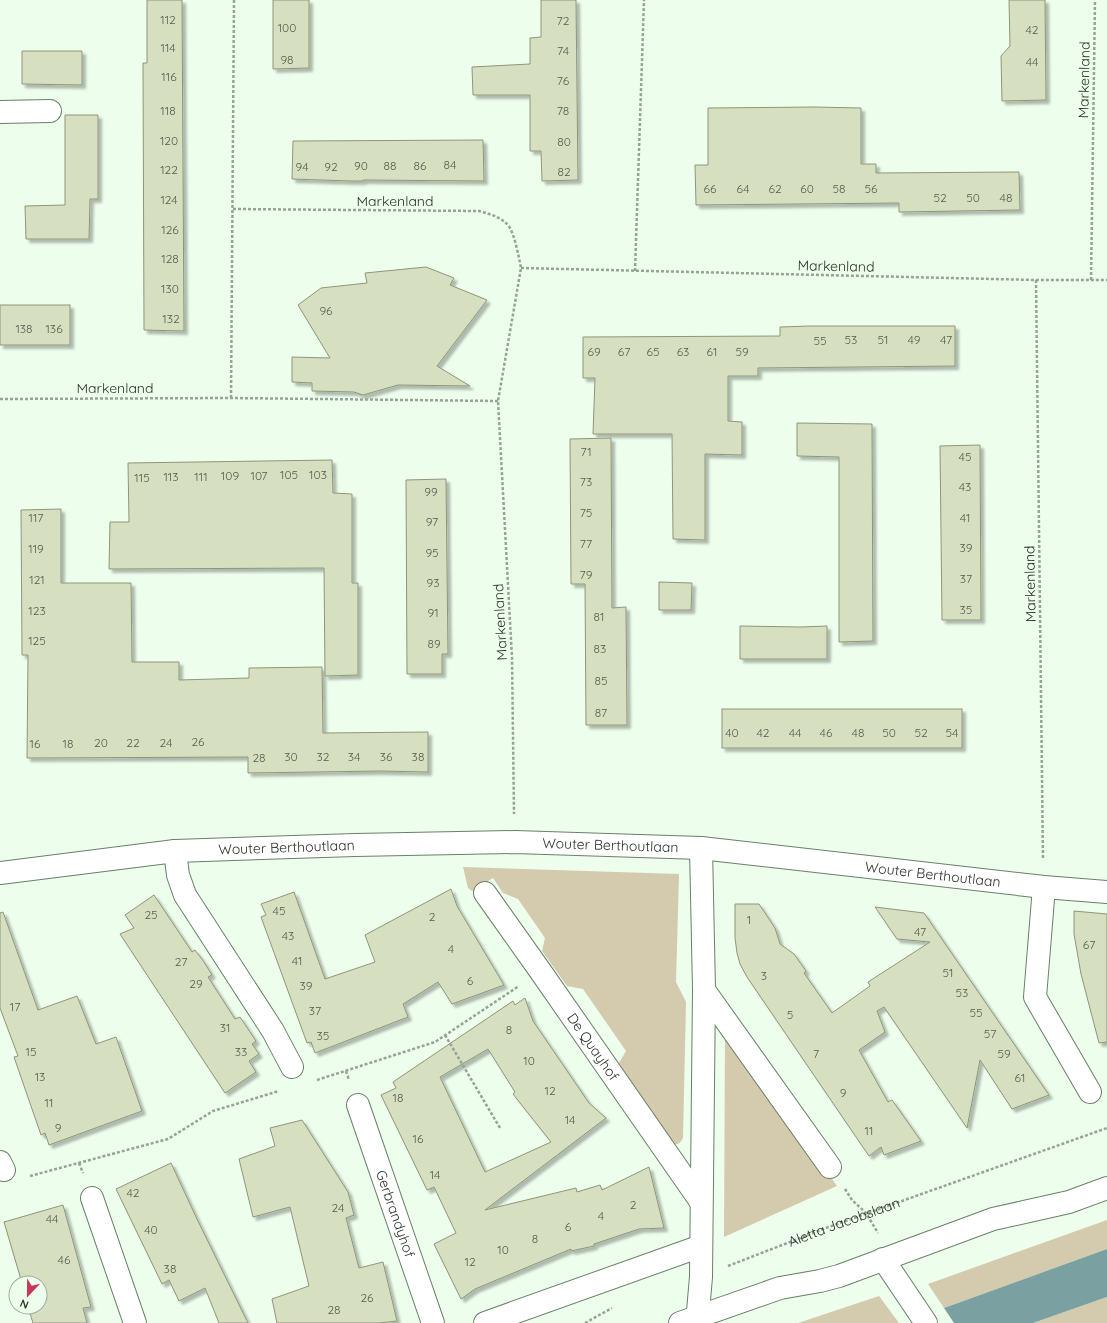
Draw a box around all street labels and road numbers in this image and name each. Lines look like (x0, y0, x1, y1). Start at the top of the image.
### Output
street label: Markenland (1074, 41, 1094, 119)
street label: Markenland (357, 192, 433, 210)
street label: Markenland (797, 256, 875, 276)
street label: Markenland (77, 379, 153, 397)
street label: Markenland (1020, 545, 1040, 623)
street label: Markenland (489, 583, 511, 661)
street label: Wouter Berthoutlaan (542, 834, 679, 856)
street label: Wouter Berthoutlaan (218, 836, 355, 859)
street label: Wouter Berthoutlaan (864, 858, 1002, 891)
street label: De Quayhof (563, 1009, 623, 1084)
street label: Gerbrandyhof (372, 1168, 419, 1260)
street label: Aletta Jacobslaan (786, 1193, 902, 1251)

